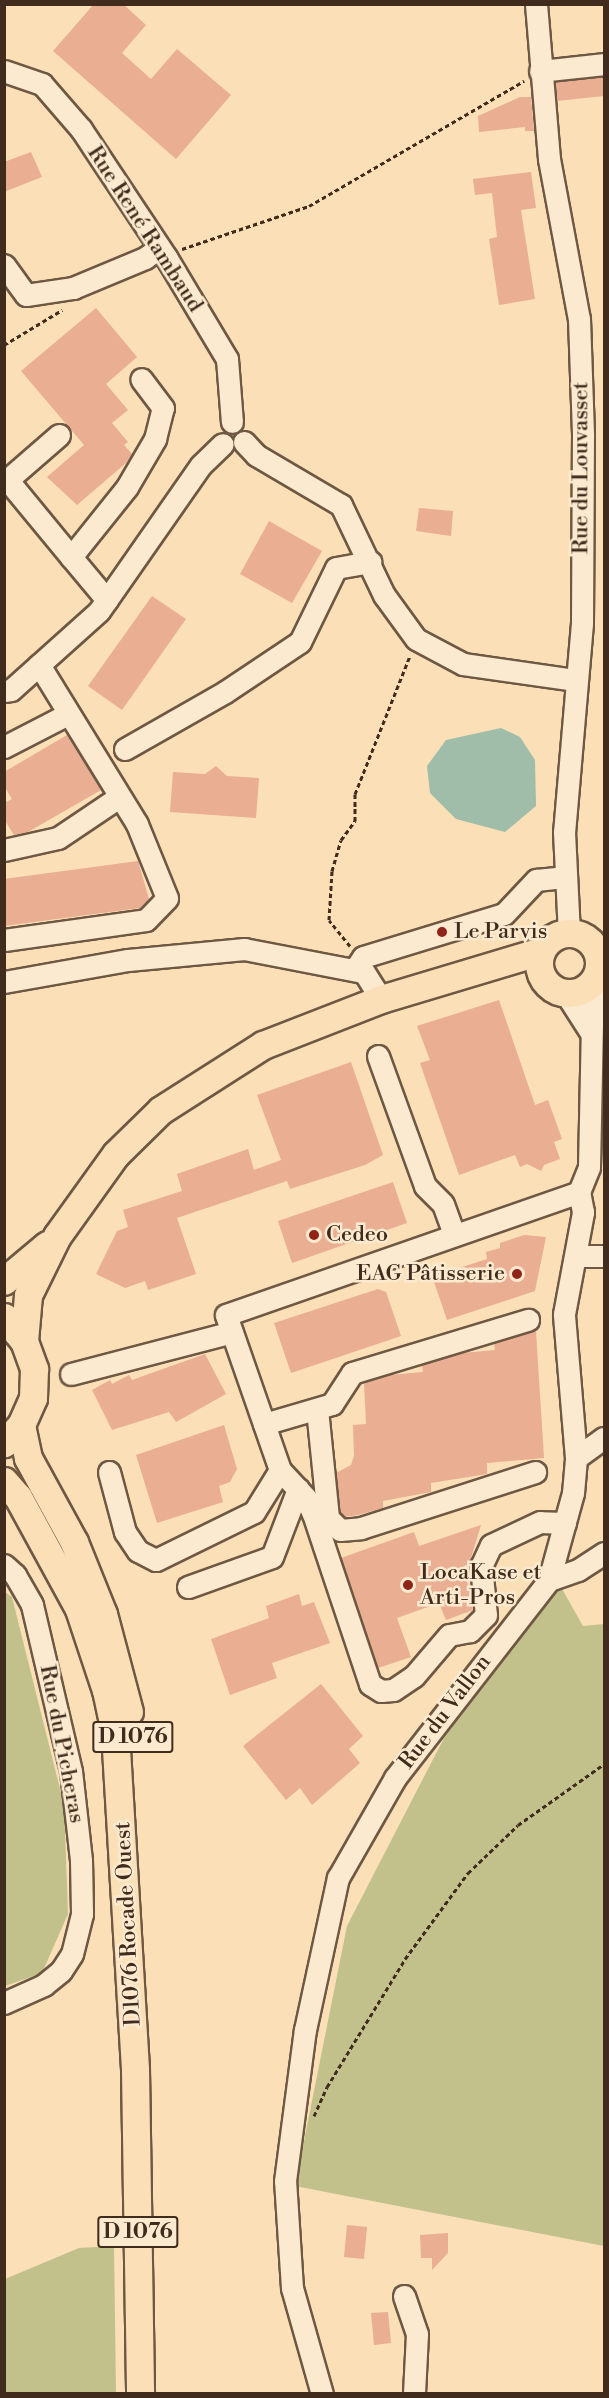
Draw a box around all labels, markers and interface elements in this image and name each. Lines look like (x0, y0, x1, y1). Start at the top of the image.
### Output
street label: Rue René Rambaud (81, 141, 209, 317)
street label: Rue du Louvasset (568, 382, 594, 554)
place label: Le Parvis (454, 919, 547, 945)
marker: Le Parvis (435, 925, 449, 939)
place label: Cedeo (326, 1222, 388, 1248)
marker: Cedeo (307, 1228, 321, 1242)
place label: EAG Pâtisserie (356, 1261, 505, 1287)
marker: EAG Pâtisserie (510, 1267, 524, 1281)
place label: LocaKase et Arti-Pros (420, 1559, 541, 1610)
marker: LocaKase et Arti-Pros (401, 1578, 415, 1592)
street label: Rue du Vallon (393, 1650, 497, 1774)
street label: Rue du Picheras (34, 1663, 90, 1825)
road number: D 1076 (91, 1719, 175, 1755)
street label: D1076 Rocade Ouest (109, 1821, 147, 2027)
road number: D 1076 (96, 2214, 180, 2250)

